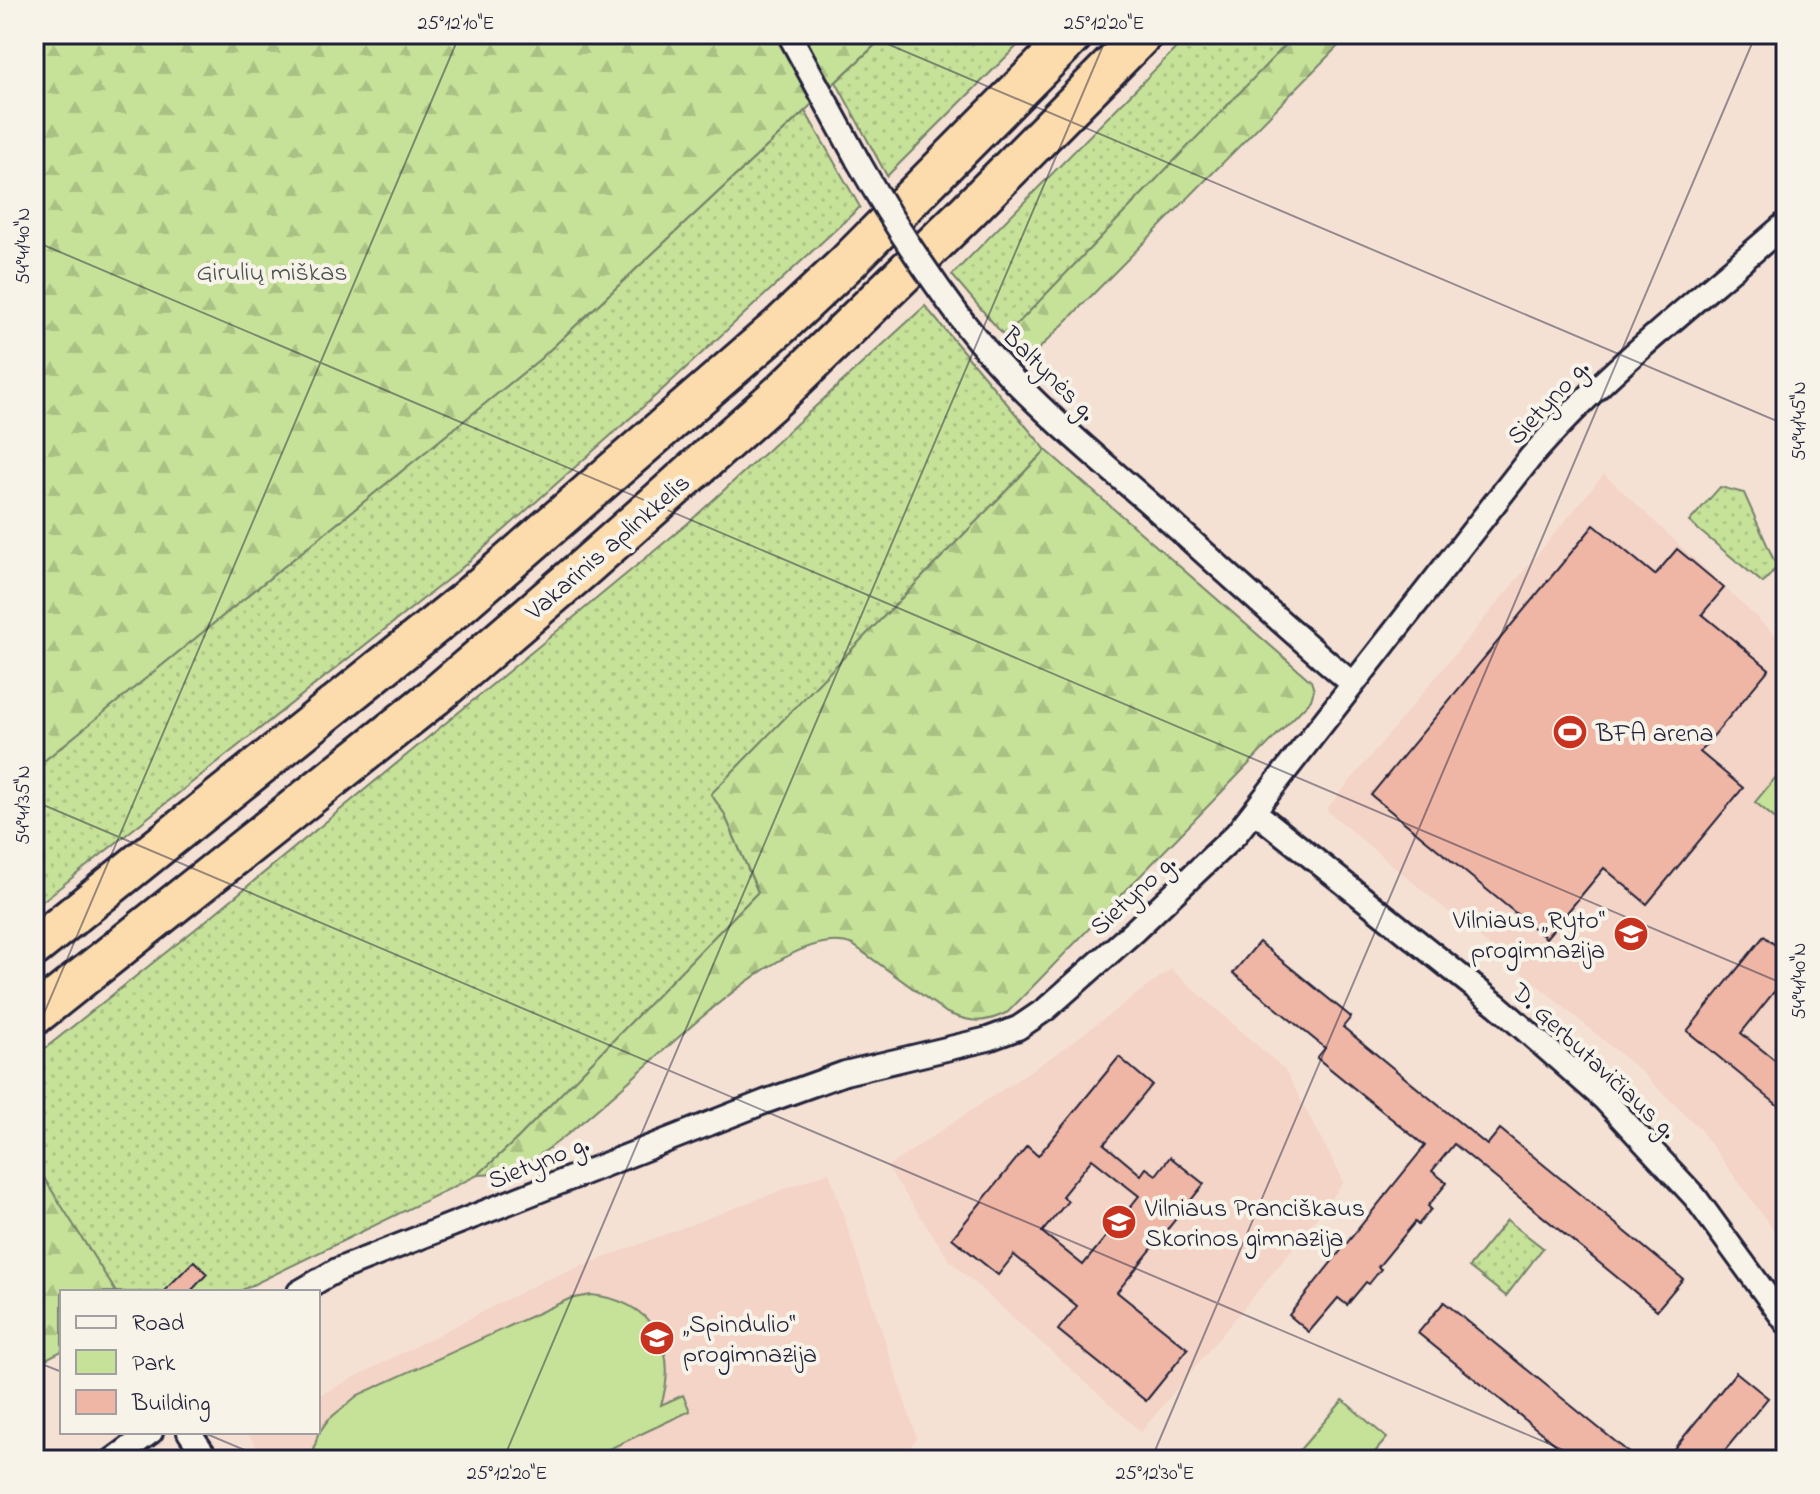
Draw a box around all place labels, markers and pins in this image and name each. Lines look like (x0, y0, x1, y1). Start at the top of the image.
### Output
sports icon: BFA arena (1551, 713, 1589, 751)
place label: BFA arena (1595, 716, 1713, 754)
place label: Vilniaus „Ryto“ progimnazija (1452, 903, 1605, 971)
school or university icon: Vilniaus „Ryto“ progimnazija (1612, 915, 1650, 953)
place label: Vilniaus Pranciškaus Skorinos gimnazija (1144, 1191, 1365, 1259)
school or university icon: Vilniaus Pranciškaus Skorinos gimnazija (1100, 1203, 1138, 1241)
place label: „Spindulio“ progimnazija (683, 1307, 817, 1375)
school or university icon: „Spindulio“ progimnazija (638, 1319, 676, 1357)

